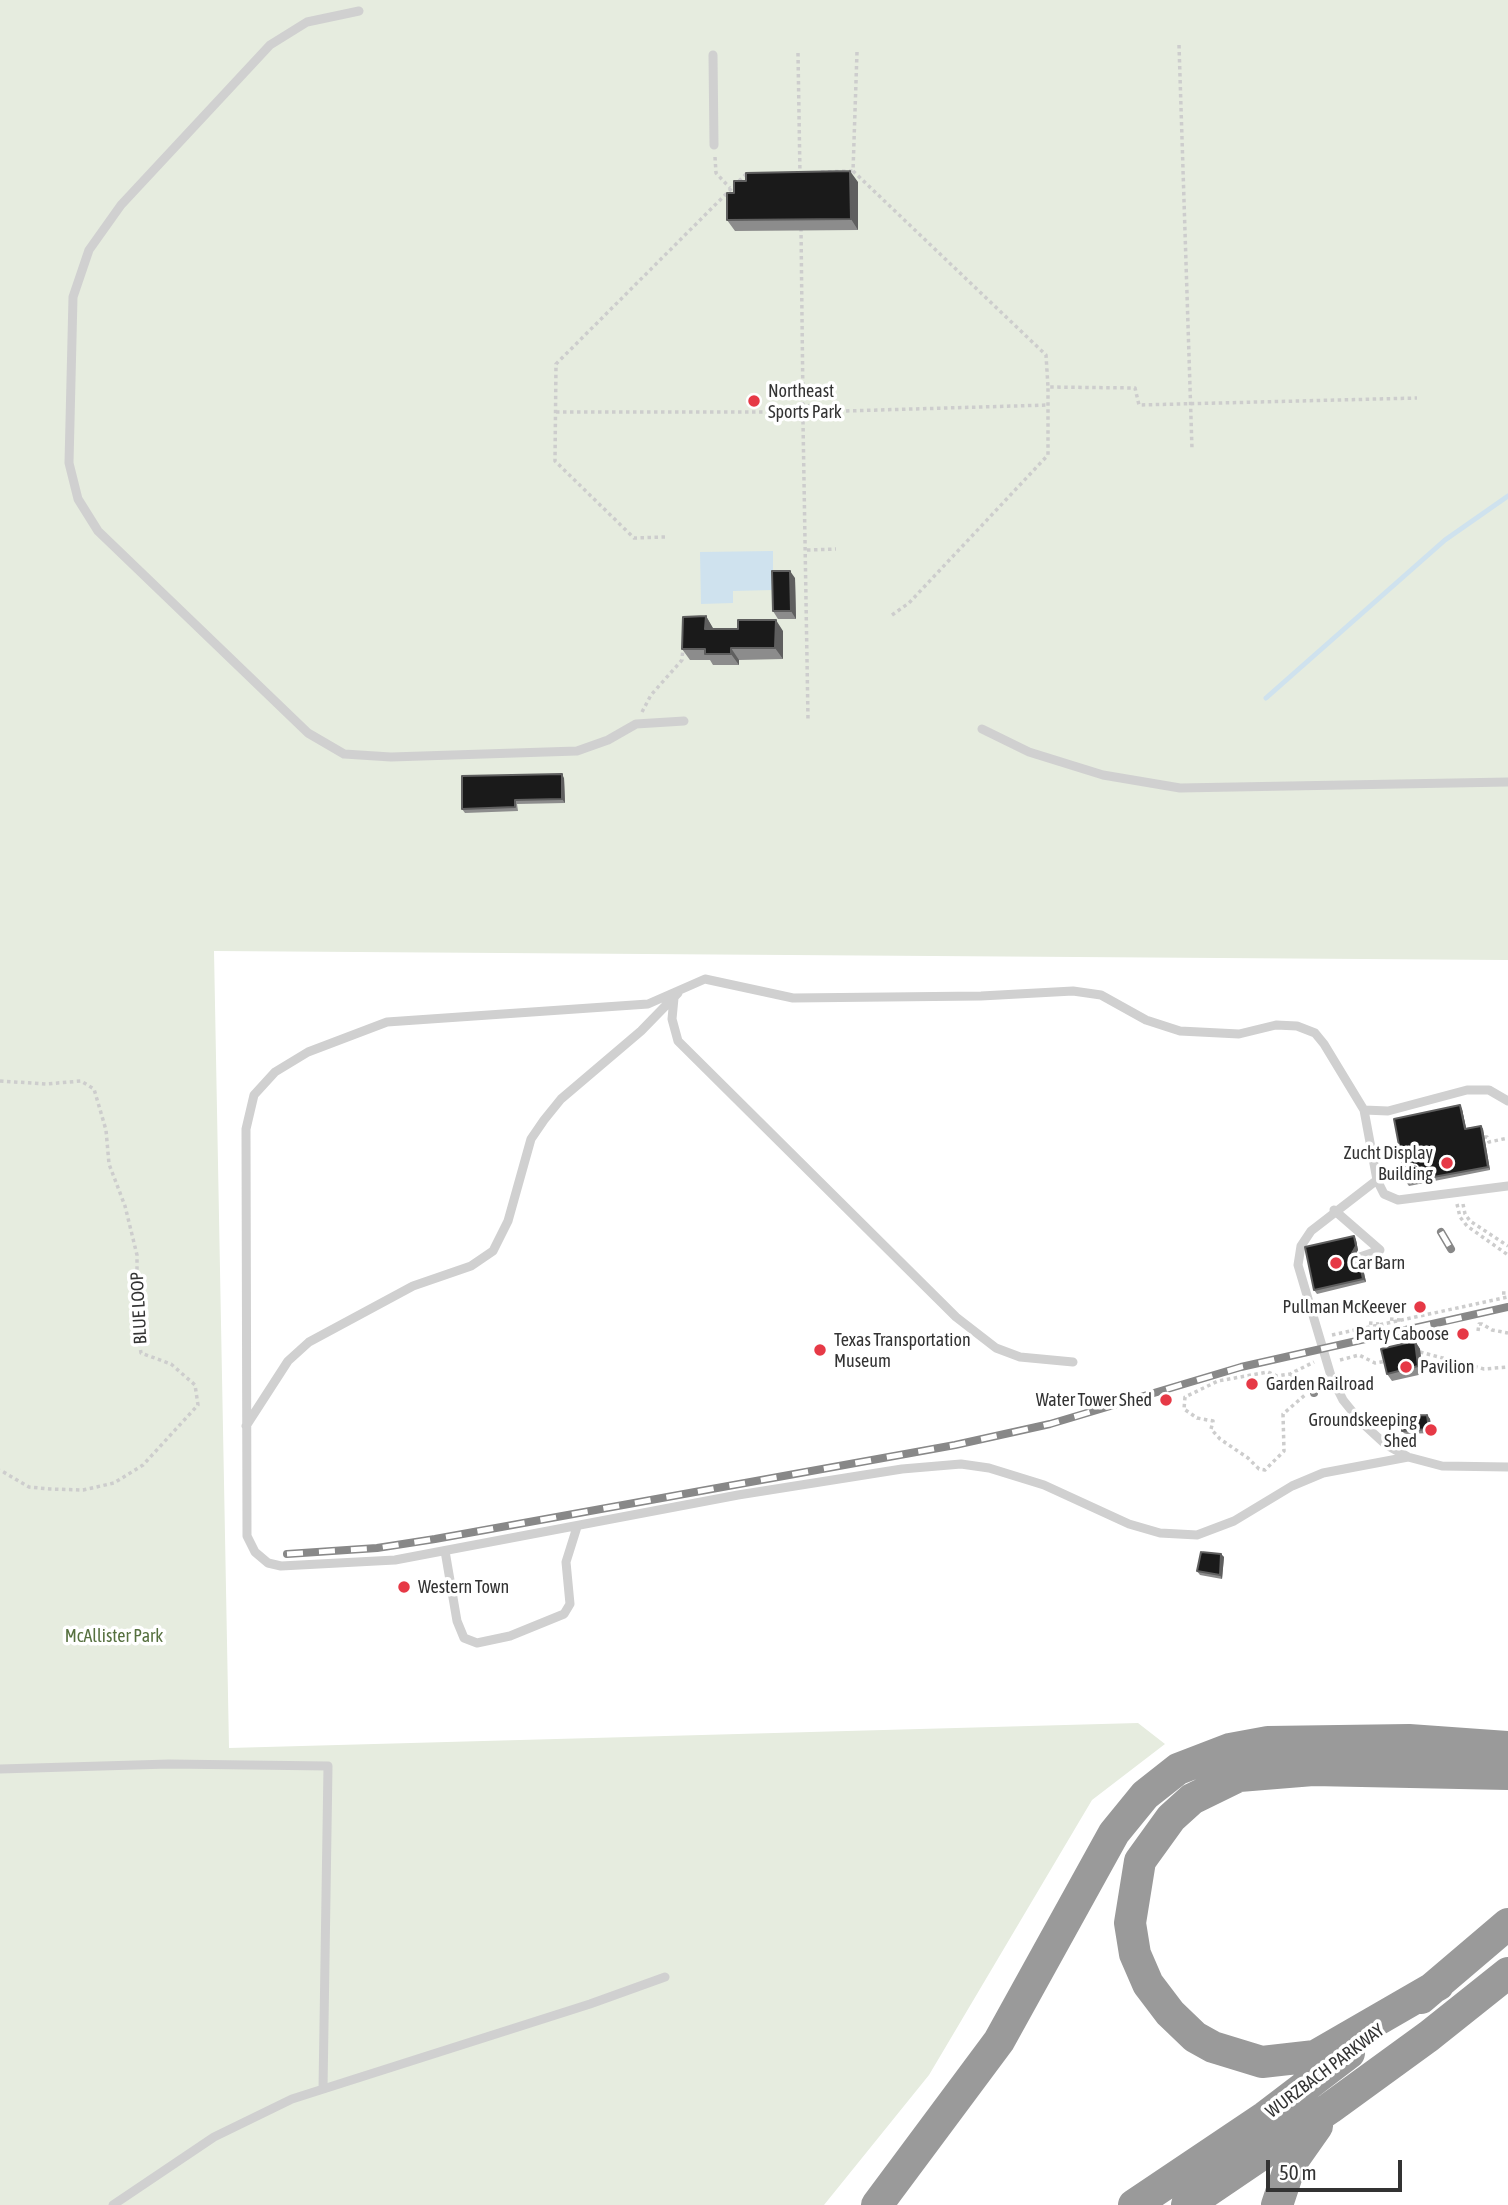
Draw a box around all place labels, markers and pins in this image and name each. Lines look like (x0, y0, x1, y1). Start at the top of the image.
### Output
place label: Northeast Sports Park (768, 380, 842, 422)
marker: Northeast Sports Park (746, 393, 762, 409)
place label: Zucht Display Building (1344, 1142, 1433, 1184)
marker: Zucht Display Building (1439, 1155, 1455, 1171)
place label: Car Barn (1350, 1252, 1405, 1274)
marker: Car Barn (1328, 1255, 1344, 1271)
place label: Pullman McKeever (1282, 1296, 1406, 1318)
marker: Pullman McKeever (1412, 1299, 1428, 1315)
place label: Party Caboose (1356, 1323, 1449, 1345)
marker: Party Caboose (1455, 1326, 1471, 1342)
place label: Texas Transportation Museum (834, 1329, 971, 1372)
marker: Texas Transportation Museum (812, 1342, 828, 1358)
place label: Pavilion (1420, 1356, 1474, 1378)
marker: Pavilion (1398, 1359, 1414, 1375)
place label: Garden Railroad (1266, 1373, 1374, 1395)
marker: Garden Railroad (1244, 1376, 1260, 1392)
place label: Water Tower Shed (1036, 1389, 1152, 1411)
marker: Water Tower Shed (1158, 1392, 1174, 1408)
place label: Groundskeeping Shed (1308, 1409, 1417, 1452)
marker: Groundskeeping Shed (1423, 1422, 1439, 1438)
place label: Western Town (418, 1576, 509, 1598)
marker: Western Town (396, 1579, 412, 1595)

